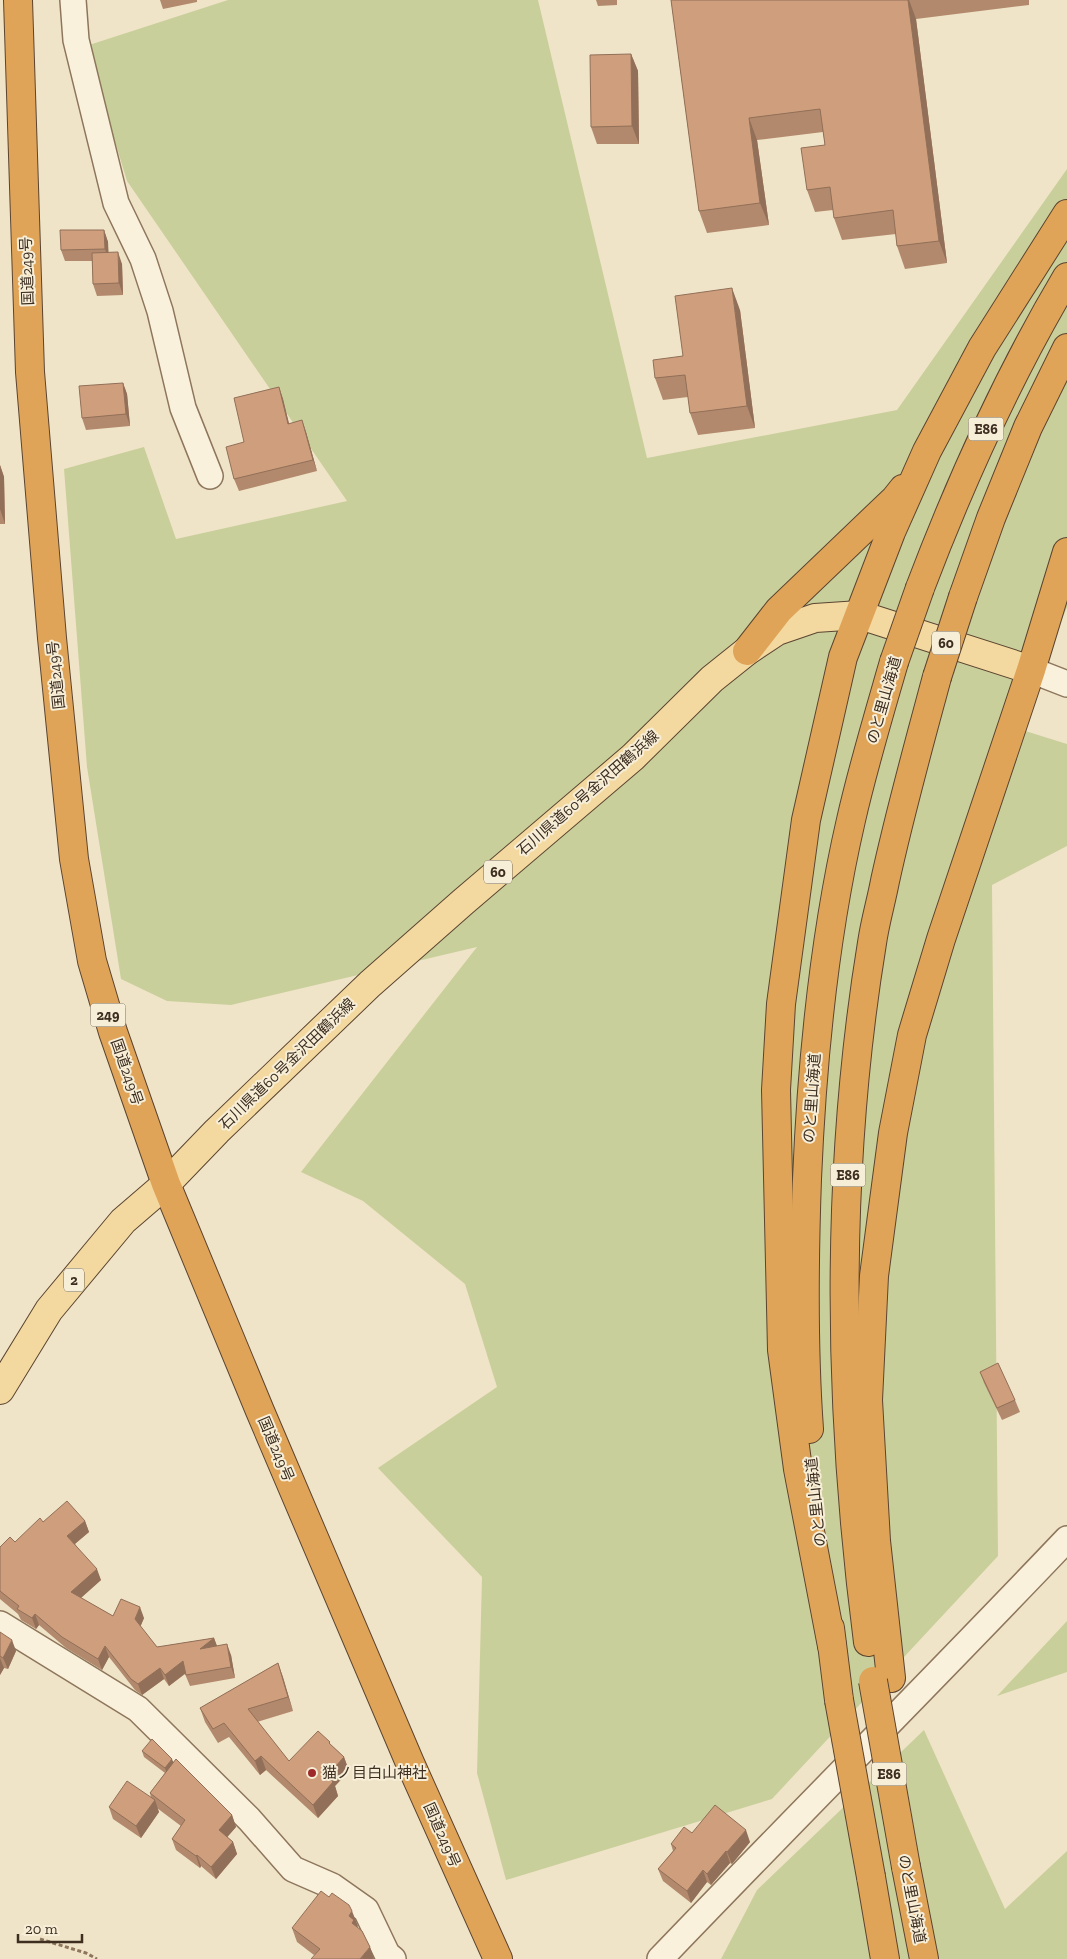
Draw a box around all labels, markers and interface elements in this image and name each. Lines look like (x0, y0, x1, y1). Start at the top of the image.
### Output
street label: 国道249号 (17, 236, 37, 306)
road number: E86 (968, 418, 1004, 440)
road number: 60 (932, 632, 960, 654)
street label: 国道249号 (43, 640, 69, 710)
street label: のと里山海道 (863, 654, 905, 746)
street label: 石川県道60号金沢田鶴浜線 (514, 727, 662, 859)
road number: 60 (484, 860, 512, 884)
street label: 石川県道60号金沢田鶴浜線 (215, 994, 359, 1134)
road number: 249 (90, 1004, 126, 1026)
street label: 国道249号 (107, 1037, 147, 1107)
street label: のと里山海道 (800, 1052, 824, 1144)
road number: E86 (830, 1164, 866, 1186)
road number: 2 (64, 1268, 84, 1292)
street label: 国道249号 (254, 1414, 298, 1484)
street label: のと里山海道 (802, 1456, 830, 1548)
road number: E86 (872, 1762, 906, 1786)
place label: 猫ノ目白山神社 (322, 1764, 427, 1782)
marker: 猫ノ目白山神社 (306, 1767, 318, 1779)
street label: 国道249号 (420, 1800, 464, 1870)
street label: のと里山海道 (895, 1853, 929, 1945)
scale bar (18, 1912, 81, 1944)
text: 20 m (25, 1920, 58, 1938)

